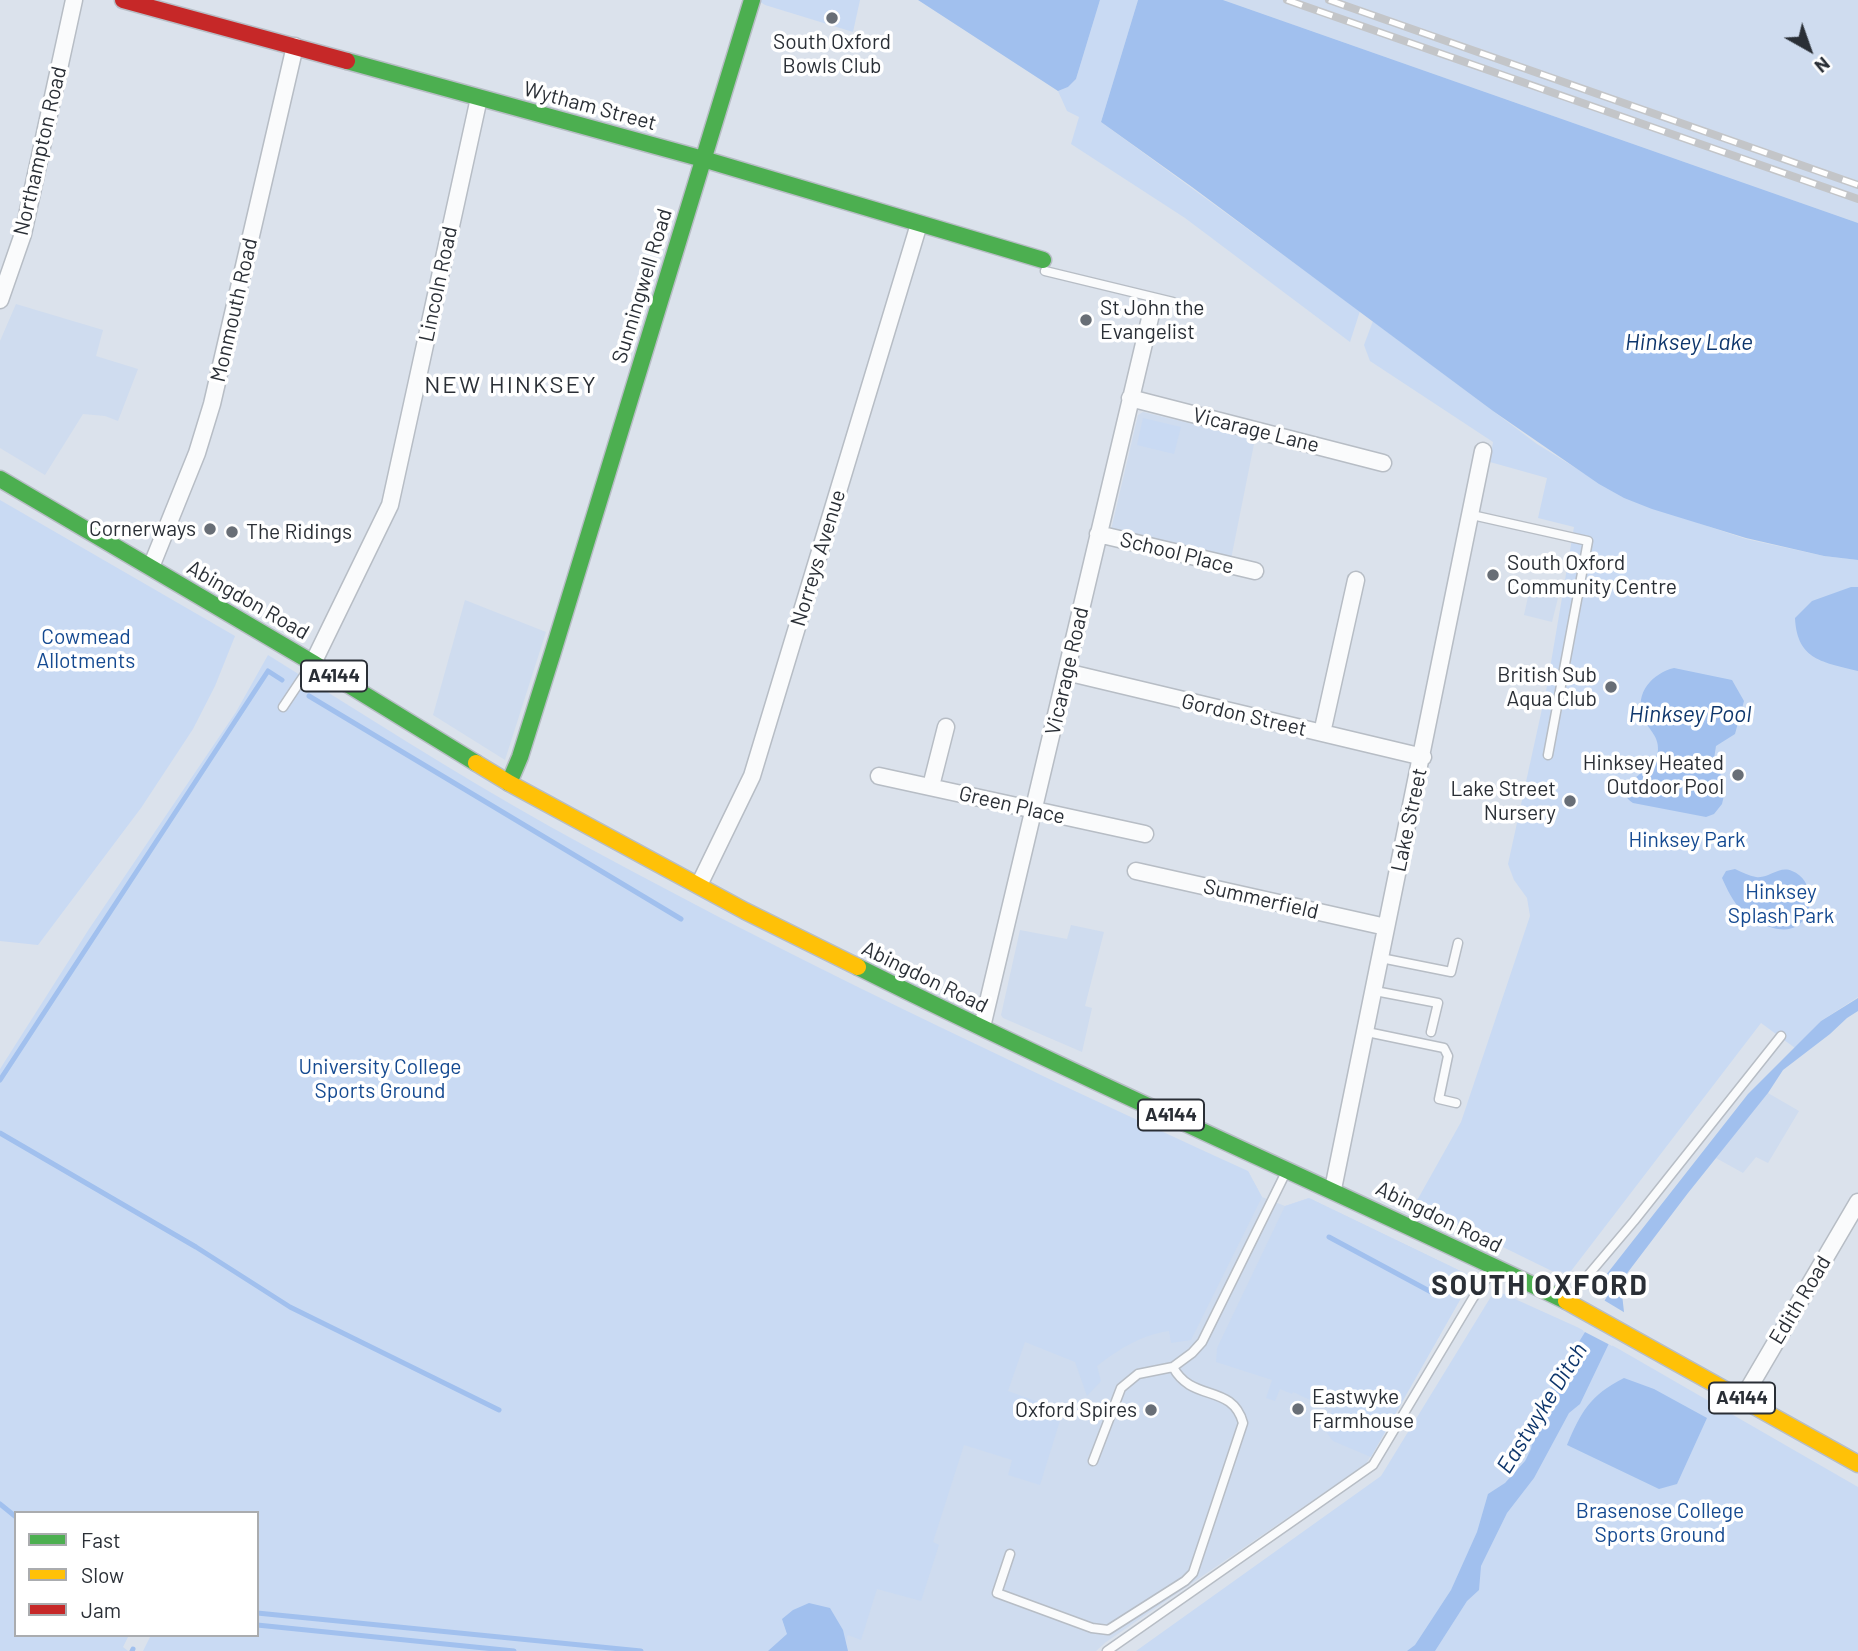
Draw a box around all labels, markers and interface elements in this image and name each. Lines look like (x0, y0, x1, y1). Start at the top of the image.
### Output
marker: South Oxford Bowls Club (824, 10, 840, 26)
north arrow (1774, 14, 1844, 84)
place label: South Oxford Bowls Club (773, 29, 891, 79)
text: N (1811, 53, 1835, 78)
street label: Northampton Road (8, 64, 72, 238)
street label: Wytham Street (521, 76, 659, 136)
street label: Sunningwell Road (607, 206, 677, 366)
street label: Lincoln Road (413, 224, 463, 344)
street label: Monmouth Road (205, 235, 263, 385)
place label: St John the Evangelist (1100, 295, 1205, 345)
marker: St John the Evangelist (1078, 312, 1094, 328)
water label: Hinksey Lake (1625, 328, 1753, 356)
district label: NEW HINKSEY (426, 371, 596, 399)
street label: Vicarage Lane (1190, 402, 1322, 458)
street label: Norreys Avenue (785, 487, 851, 629)
place label: Cornerways (89, 516, 196, 542)
place label: The Ridings (246, 519, 352, 545)
marker: Cornerways (202, 521, 218, 537)
marker: The Ridings (224, 524, 240, 540)
street label: School Place (1118, 527, 1236, 579)
place label: South Oxford Community Centre (1507, 550, 1677, 600)
street label: Abingdon Road (182, 555, 314, 645)
marker: South Oxford Community Centre (1485, 567, 1501, 583)
street label: Vicarage Road (1040, 604, 1094, 738)
park label: Cowmead Allotments (37, 624, 135, 674)
road number: A4144 (301, 660, 367, 692)
place label: British Sub Aqua Club (1497, 662, 1597, 712)
marker: British Sub Aqua Club (1603, 679, 1619, 695)
street label: Gordon Street (1179, 688, 1309, 742)
water label: Hinksey Pool (1629, 700, 1751, 728)
place label: Hinksey Heated Outdoor Pool (1583, 750, 1724, 800)
street label: Lake Street (1386, 766, 1432, 874)
marker: Hinksey Heated Outdoor Pool (1730, 767, 1746, 783)
place label: Lake Street Nursery (1450, 776, 1556, 826)
street label: Green Place (956, 781, 1068, 829)
marker: Lake Street Nursery (1562, 793, 1578, 809)
park label: Hinksey Park (1629, 827, 1745, 853)
street label: Summerfield (1201, 874, 1321, 924)
park label: Hinksey Splash Park (1728, 879, 1834, 929)
street label: Abingdon Road (858, 936, 992, 1018)
park label: University College Sports Ground (298, 1054, 462, 1104)
road number: A4144 (1138, 1100, 1204, 1130)
street label: Abingdon Road (1372, 1176, 1506, 1258)
street label: Edith Road (1764, 1251, 1836, 1349)
district label: SOUTH OXFORD (1433, 1269, 1647, 1303)
water label: Eastwyke Ditch (1491, 1338, 1593, 1478)
road number: A4144 (1709, 1382, 1775, 1414)
place label: Eastwyke Farmhouse (1312, 1384, 1414, 1434)
place label: Oxford Spires (1015, 1397, 1137, 1423)
marker: Eastwyke Farmhouse (1290, 1401, 1306, 1417)
marker: Oxford Spires (1143, 1402, 1159, 1418)
park label: Brasenose College Sports Ground (1576, 1498, 1744, 1548)
legend (14, 1511, 259, 1637)
text: Fast (81, 1527, 121, 1552)
text: Slow (81, 1562, 124, 1587)
text: Jam (81, 1597, 121, 1622)

